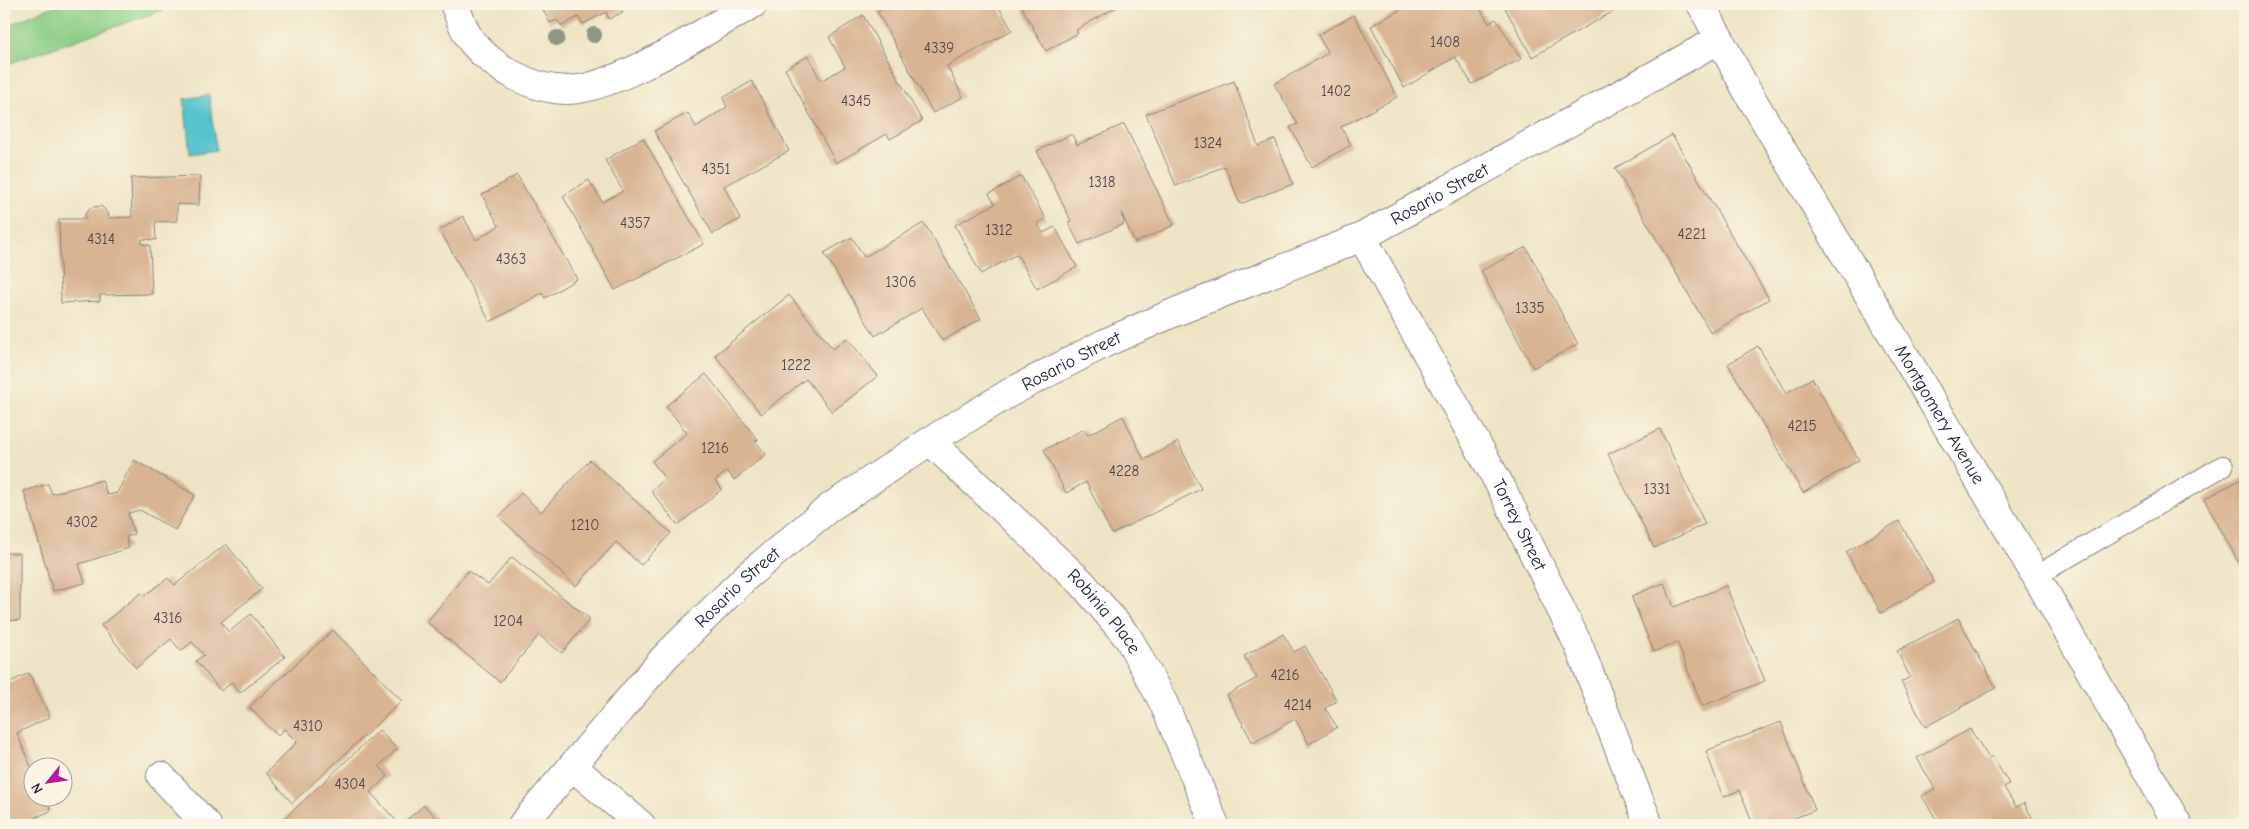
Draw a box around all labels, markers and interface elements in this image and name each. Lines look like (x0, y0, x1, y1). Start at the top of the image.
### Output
house number: 1408 (1430, 33, 1460, 51)
house number: 4339 (924, 39, 954, 57)
house number: 1402 (1321, 82, 1351, 100)
house number: 4345 (841, 92, 871, 110)
house number: 1324 (1194, 134, 1222, 152)
street label: Rosario Street (1387, 159, 1493, 230)
house number: 4351 (702, 160, 731, 178)
house number: 1318 (1088, 173, 1116, 191)
house number: 4357 (620, 214, 650, 232)
house number: 1312 (985, 221, 1013, 239)
house number: 4221 (1678, 225, 1707, 243)
house number: 4314 (87, 230, 115, 248)
house number: 4363 (496, 250, 526, 268)
house number: 1306 (886, 273, 916, 291)
house number: 1335 (1515, 299, 1545, 317)
street label: Rosario Street (1018, 327, 1125, 396)
street label: Montgomery Avenue (1890, 341, 1989, 488)
house number: 1222 (781, 356, 811, 374)
house number: 4215 (1787, 417, 1817, 435)
house number: 1216 (701, 439, 729, 457)
house number: 4228 (1109, 462, 1139, 480)
street label: Torrey Street (1488, 475, 1551, 575)
house number: 1331 (1643, 480, 1671, 498)
house number: 4302 (66, 513, 98, 531)
house number: 1210 (571, 516, 599, 534)
street label: Rosario Street (691, 543, 785, 632)
street label: Robinia Place (1063, 565, 1145, 657)
house number: 4316 (154, 609, 182, 627)
house number: 1204 (493, 612, 523, 630)
house number: 4216 (1270, 666, 1300, 684)
house number: 4214 (1284, 696, 1312, 714)
house number: 4310 (293, 717, 323, 735)
north arrow (22, 756, 72, 806)
house number: 4304 (334, 775, 366, 793)
text: N (28, 780, 47, 796)

